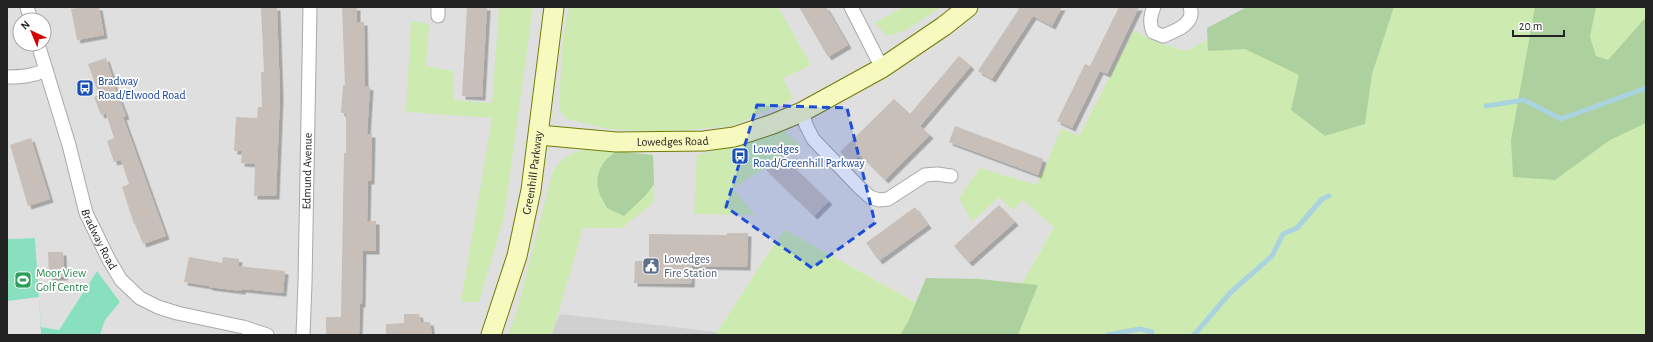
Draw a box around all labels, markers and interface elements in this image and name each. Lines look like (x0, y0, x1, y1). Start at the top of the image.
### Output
north arrow (12, 12, 52, 52)
scale bar (1513, 12, 1564, 38)
text: N (19, 19, 32, 32)
text: 20 m (1519, 20, 1542, 32)
place label: Bradway Road/Elwood Road (98, 75, 186, 101)
bus stop icon: Bradway Road/Elwood Road (75, 78, 95, 98)
street label: Greenhill Parkway (520, 130, 545, 216)
street label: Edmund Avenue (300, 133, 314, 210)
street label: Lowedges Road (637, 134, 709, 148)
place label: Lowedges Road/Greenhill Parkway (753, 143, 865, 170)
bus stop icon: Lowedges Road/Greenhill Parkway (730, 146, 750, 166)
street label: Bradway Road (79, 208, 119, 272)
place label: Lowedges Fire Station (664, 253, 717, 279)
public building icon: Lowedges Fire Station (641, 256, 661, 276)
place label: Moor View Golf Centre (36, 267, 88, 293)
sports icon: Moor View Golf Centre (13, 270, 33, 290)

